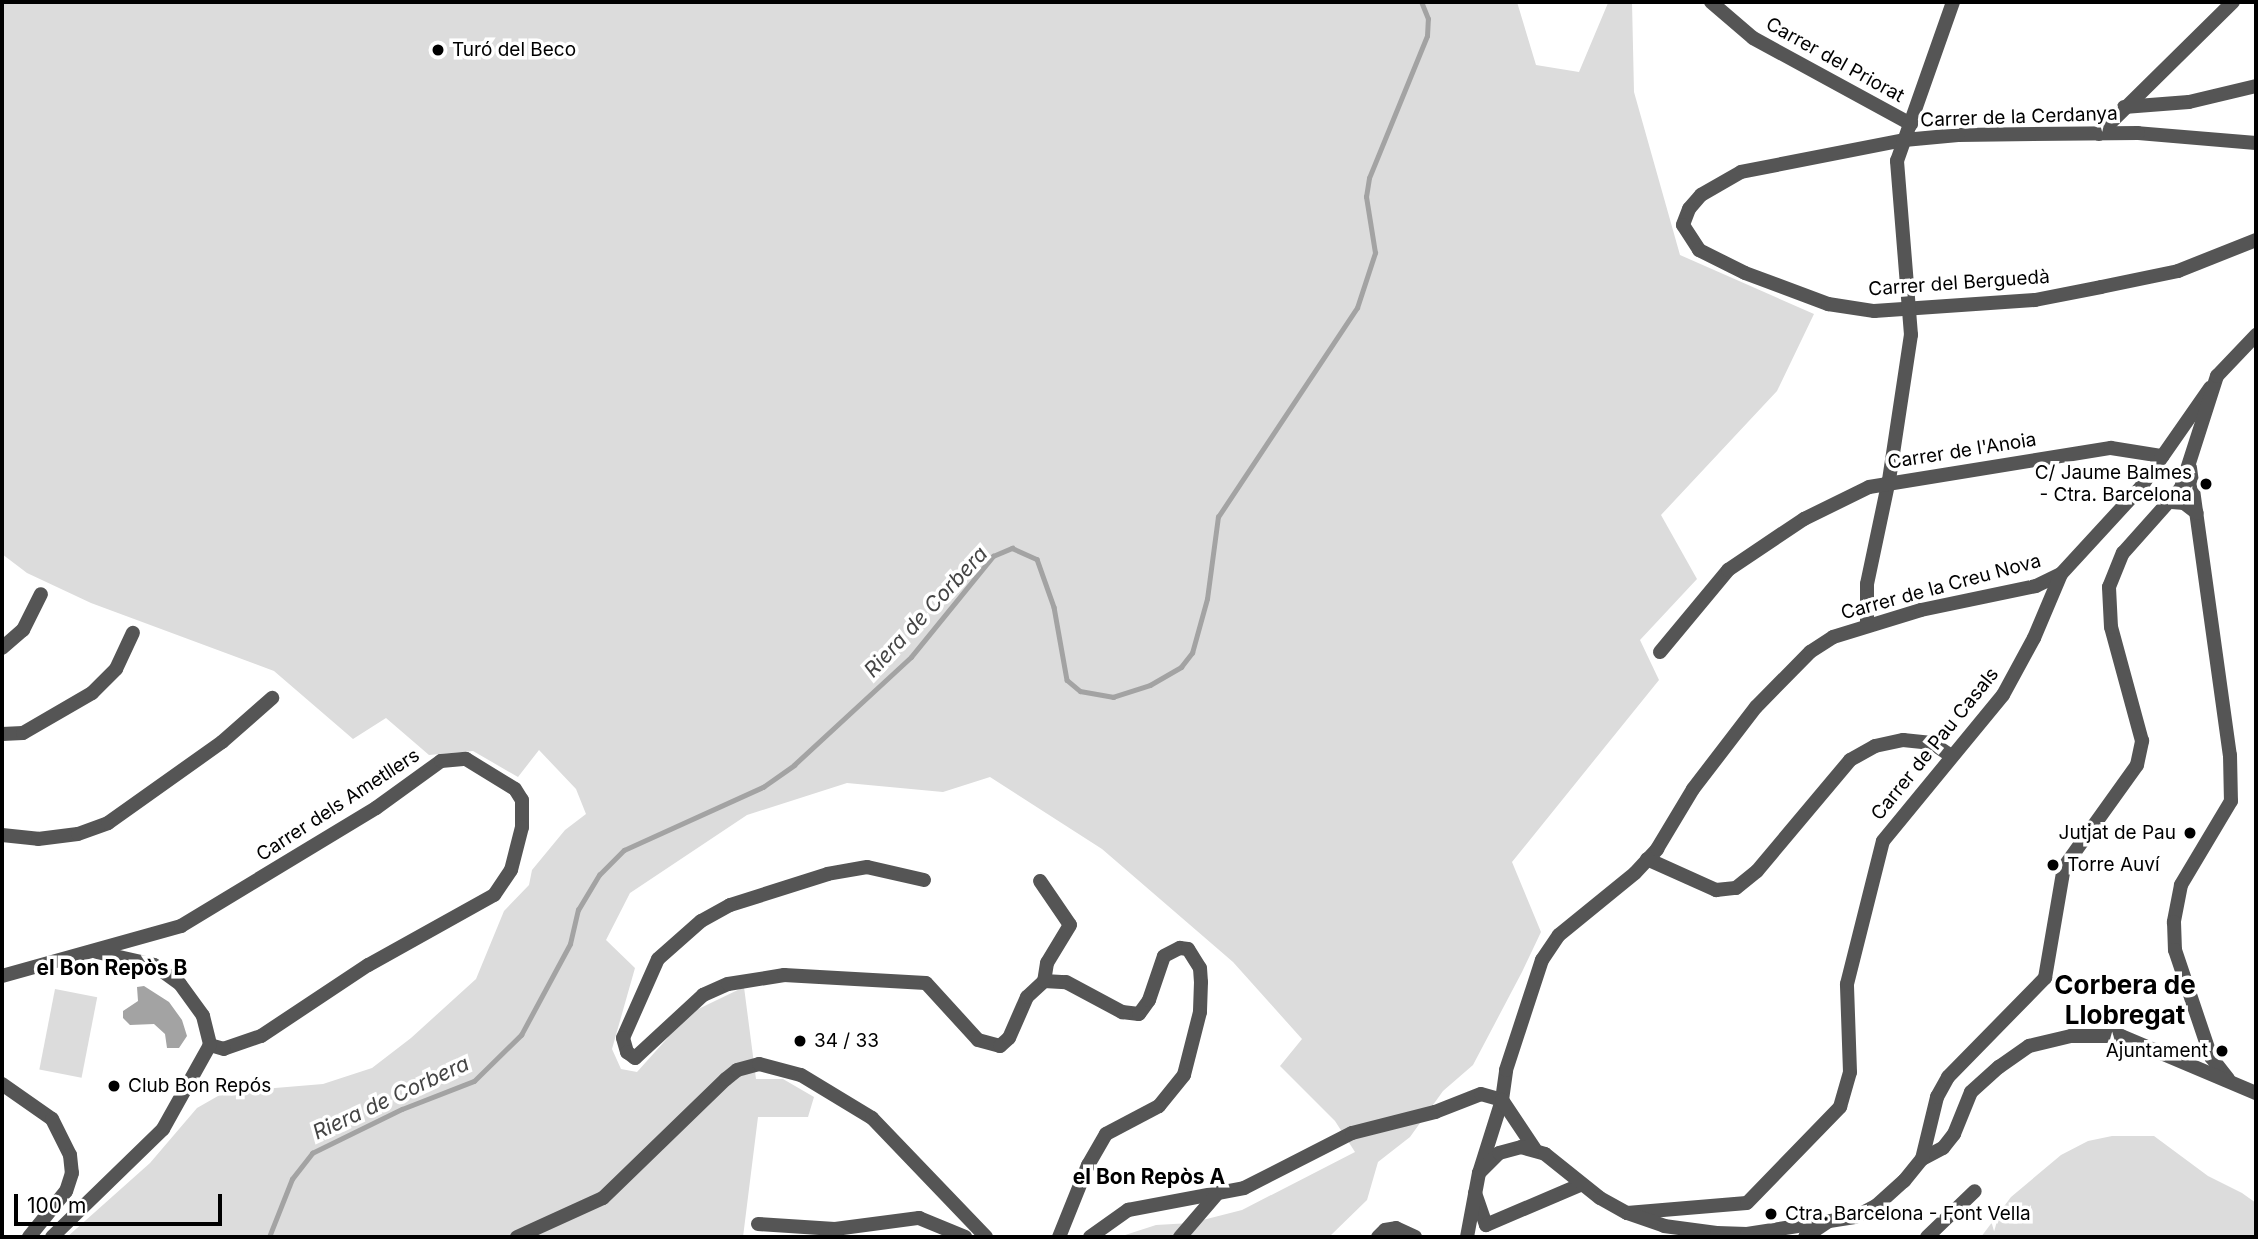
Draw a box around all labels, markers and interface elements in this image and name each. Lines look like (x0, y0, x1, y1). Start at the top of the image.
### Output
street label: Carrer del Priorat (1762, 13, 1908, 107)
place label: Turó del Beco (452, 39, 576, 61)
marker: Turó del Beco (430, 42, 446, 58)
street label: Carrer de la Cerdanya (1920, 102, 2118, 132)
street label: Carrer del Berguedà (1868, 265, 2050, 301)
street label: Carrer de l'Anoia (1886, 428, 2038, 474)
place label: C/ Jaume Balmes - Ctra. Barcelona (2035, 462, 2192, 506)
marker: C/ Jaume Balmes - Ctra. Barcelona (2198, 476, 2214, 492)
water label: Riera de Corbera (859, 541, 993, 683)
street label: Carrer de la Creu Nova (1839, 549, 2043, 625)
street label: Carrer de Pau Casals (1866, 663, 2004, 825)
street label: Carrer dels Ametllers (252, 744, 424, 866)
place label: Jutjat de Pau (2059, 822, 2176, 844)
marker: Jutjat de Pau (2182, 825, 2198, 841)
place label: Torre Auví (2067, 854, 2160, 876)
marker: Torre Auví (2045, 857, 2061, 873)
district label: el Bon Repòs B (37, 955, 187, 981)
district label: Corbera de Llobregat (2054, 969, 2196, 1030)
place label: 34 / 33 (814, 1030, 879, 1052)
marker: 34 / 33 (792, 1033, 808, 1049)
place label: Ajuntament (2106, 1040, 2208, 1062)
marker: Ajuntament (2214, 1043, 2230, 1059)
water label: Riera de Corbera (309, 1051, 473, 1145)
place label: Club Bon Repós (128, 1075, 271, 1097)
marker: Club Bon Repós (106, 1078, 122, 1094)
district label: el Bon Repòs A (1073, 1164, 1225, 1190)
scale bar (18, 1180, 226, 1224)
text: 100 m (27, 1193, 86, 1218)
place label: Ctra. Barcelona - Font Vella (1785, 1203, 2031, 1225)
marker: Ctra. Barcelona - Font Vella (1763, 1206, 1779, 1222)

